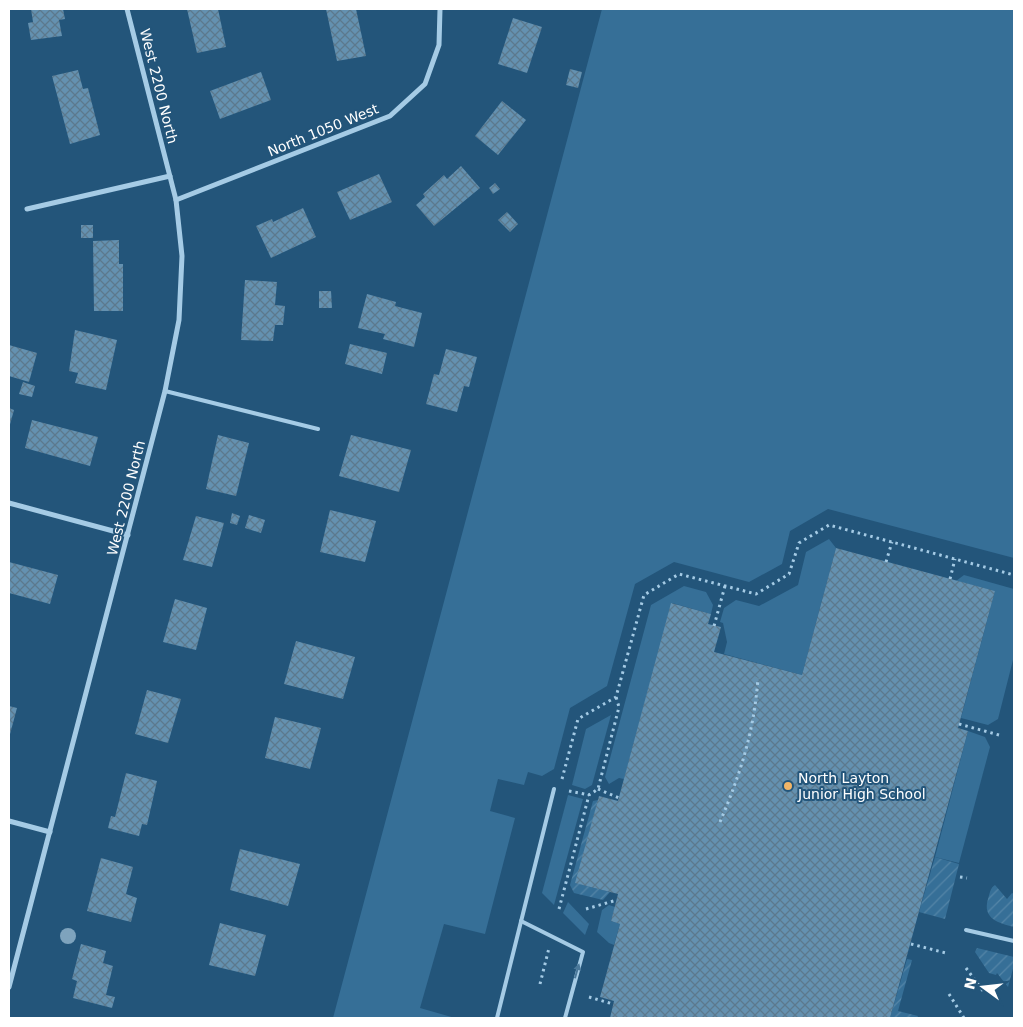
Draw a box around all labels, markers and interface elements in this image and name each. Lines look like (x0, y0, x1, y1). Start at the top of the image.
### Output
street label: West 2200 North (137, 27, 181, 145)
street label: North 1050 West (265, 100, 381, 160)
street label: West 2200 North (104, 439, 148, 557)
place label: North Layton Junior High School (797, 770, 926, 802)
marker: North Layton Junior High School (782, 780, 794, 792)
north arrow (958, 962, 1008, 1012)
one-way arrow (574, 964, 582, 979)
text: N (961, 976, 980, 991)

